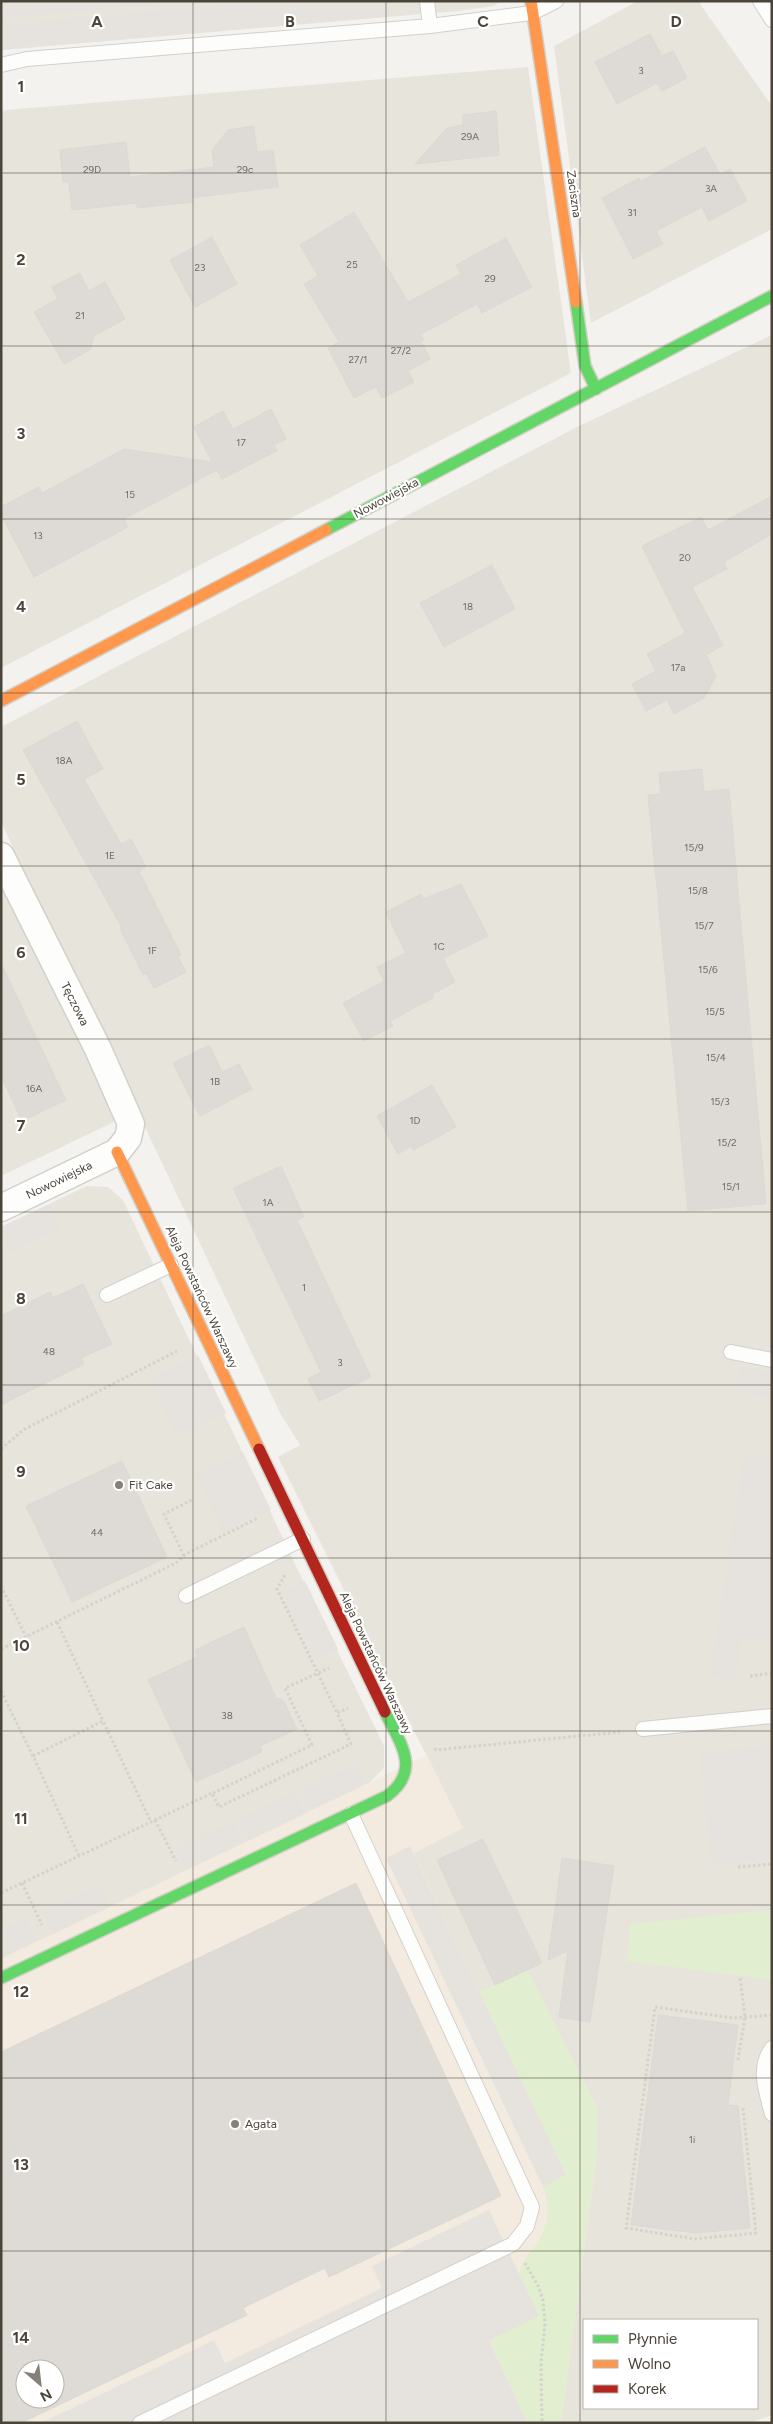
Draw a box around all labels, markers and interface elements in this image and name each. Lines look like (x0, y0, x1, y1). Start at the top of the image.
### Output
text: A (91, 12, 103, 31)
text: B (285, 12, 295, 31)
text: C (477, 12, 489, 31)
text: D (670, 12, 682, 31)
house number: 3 (638, 64, 644, 77)
text: 1 (18, 77, 24, 96)
house number: 29A (461, 130, 479, 143)
house number: 29D (83, 163, 101, 176)
house number: 29c (237, 163, 254, 176)
street label: Zaciszna (564, 170, 584, 218)
house number: 3A (705, 182, 717, 195)
house number: 31 (627, 206, 637, 219)
text: 2 (16, 250, 26, 269)
house number: 25 (346, 258, 358, 271)
house number: 23 (194, 261, 206, 274)
house number: 29 (484, 272, 496, 285)
house number: 21 (75, 309, 85, 322)
house number: 27/2 (391, 344, 411, 357)
house number: 27/1 (349, 353, 367, 366)
text: 3 (17, 424, 26, 443)
house number: 17 (236, 436, 246, 449)
street label: Nowowiejska (351, 475, 421, 521)
house number: 15 (125, 488, 135, 501)
house number: 13 (33, 529, 43, 542)
house number: 20 (679, 551, 691, 564)
text: 4 (16, 597, 26, 616)
house number: 18 (463, 600, 473, 613)
house number: 17a (671, 661, 685, 674)
house number: 18A (55, 754, 73, 767)
text: 5 (16, 770, 26, 789)
house number: 15/9 (684, 841, 704, 854)
house number: 1E (105, 849, 115, 862)
house number: 15/8 (688, 884, 708, 897)
house number: 15/7 (694, 919, 714, 932)
house number: 1C (433, 940, 445, 953)
text: 6 (16, 943, 26, 962)
house number: 1F (147, 944, 157, 957)
house number: 15/6 (698, 963, 718, 976)
street label: Tęczowa (58, 980, 92, 1028)
house number: 15/5 (705, 1005, 725, 1018)
house number: 15/4 (706, 1051, 726, 1064)
house number: 1B (210, 1075, 220, 1088)
house number: 16A (26, 1082, 43, 1095)
house number: 15/3 (710, 1095, 730, 1108)
house number: 1D (409, 1114, 421, 1127)
text: 7 (17, 1116, 26, 1135)
house number: 15/2 (717, 1136, 737, 1149)
street label: Nowowiejska (24, 1158, 94, 1202)
house number: 15/1 (722, 1180, 740, 1193)
house number: 1A (263, 1196, 274, 1209)
street label: Aleja Powstańców Warszawy (163, 1223, 242, 1371)
house number: 1 (302, 1281, 306, 1294)
text: 8 (16, 1289, 26, 1308)
house number: 48 (43, 1345, 55, 1358)
house number: 3 (337, 1356, 343, 1369)
text: 9 (16, 1462, 26, 1481)
place label: Fit Cake (129, 1478, 173, 1492)
marker: Fit Cake (113, 1479, 125, 1491)
house number: 44 (91, 1526, 103, 1539)
street label: Aleja Powstańców Warszawy (337, 1589, 416, 1737)
text: 10 (12, 1636, 30, 1655)
house number: 38 (221, 1709, 233, 1722)
text: 11 (14, 1809, 28, 1828)
text: 12 (13, 1982, 29, 2001)
place label: Agata (245, 2117, 277, 2131)
marker: Agata (229, 2118, 241, 2130)
house number: 1i (689, 2133, 695, 2146)
text: 13 (13, 2155, 29, 2174)
legend (583, 2319, 758, 2409)
text: 14 (13, 2328, 29, 2347)
text: Płynnie (628, 2330, 677, 2348)
text: Wolno (628, 2355, 671, 2373)
north arrow (15, 2359, 65, 2409)
text: Korek (628, 2380, 667, 2398)
text: N (37, 2385, 55, 2405)

